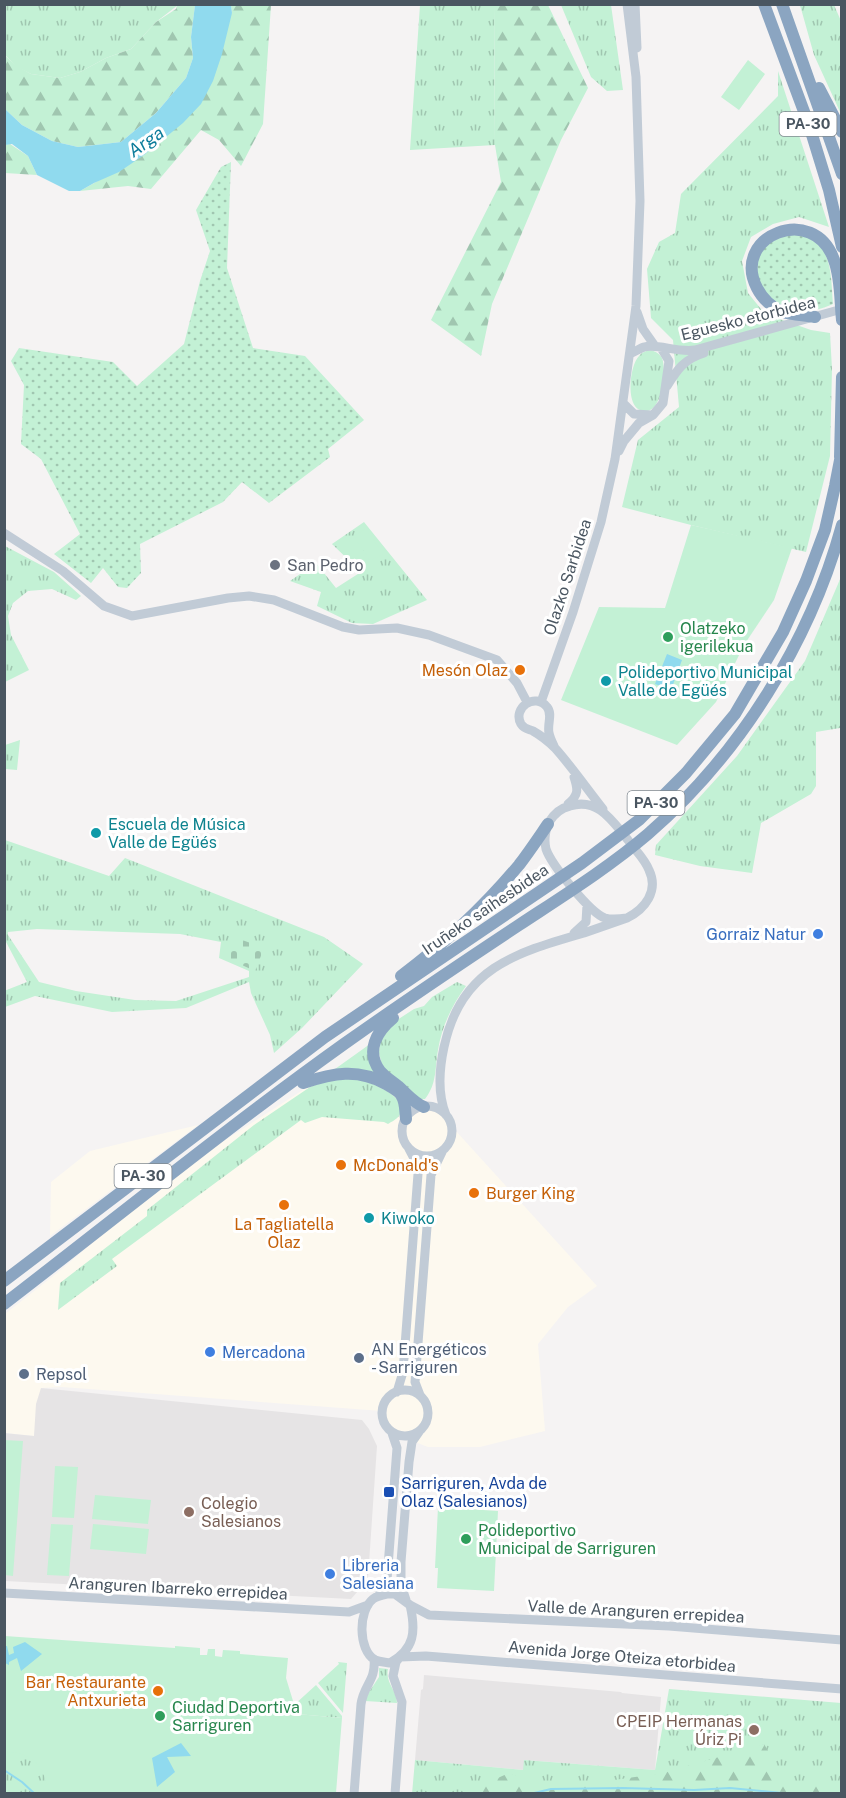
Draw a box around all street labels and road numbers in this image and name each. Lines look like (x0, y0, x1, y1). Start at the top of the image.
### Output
road number: PA-30 (780, 112, 836, 136)
street label: Eguesko etorbidea (679, 293, 817, 344)
street label: Olazko Sarbidea (540, 517, 595, 638)
road number: PA-30 (628, 791, 684, 815)
street label: Iruñeko saihesbidea (419, 860, 552, 959)
road number: PA-30 (114, 1164, 172, 1188)
street label: Aranguren Ibarreko errepidea (68, 1573, 288, 1604)
street label: Valle de Aranguren errepidea (527, 1596, 745, 1627)
street label: Avenida Jorge Oteiza etorbidea (507, 1637, 737, 1676)

